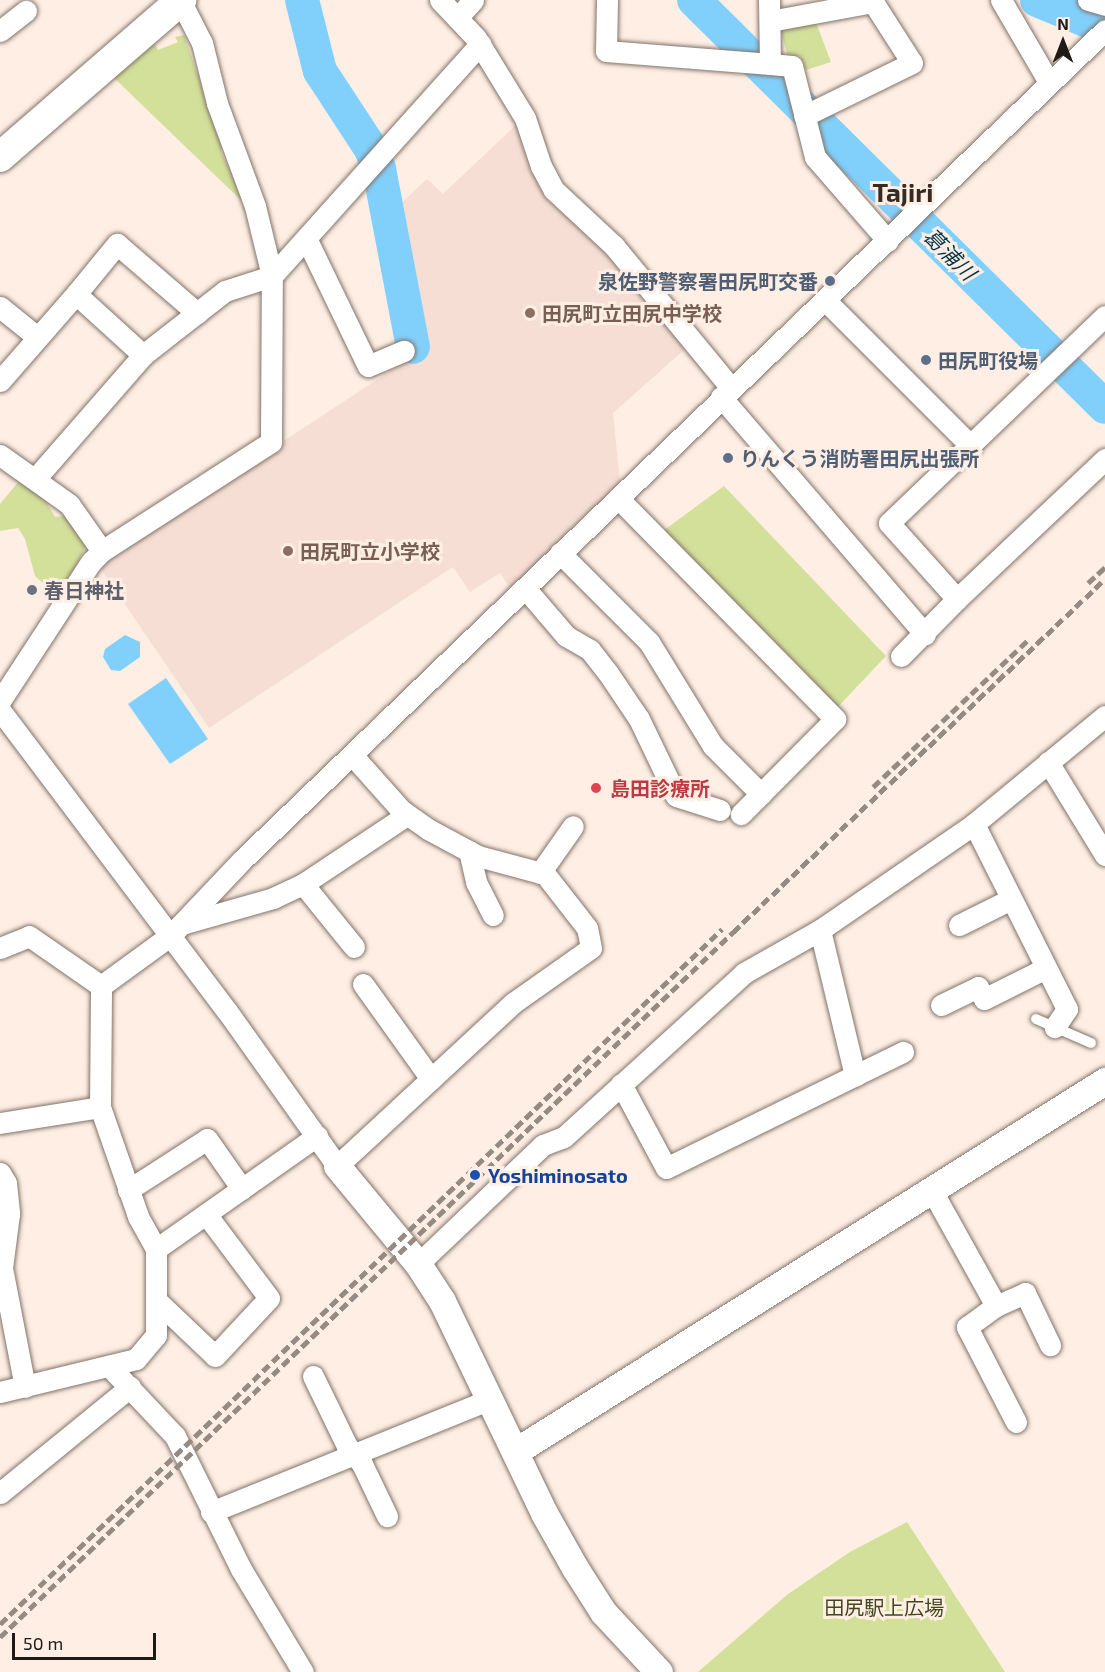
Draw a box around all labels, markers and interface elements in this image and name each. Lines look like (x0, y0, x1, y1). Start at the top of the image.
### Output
north arrow (1033, 12, 1093, 72)
text: N (1057, 14, 1069, 33)
district label: Tajiri (873, 176, 933, 208)
water label: 葛浦川 (919, 223, 981, 285)
place label: 泉佐野警察署田尻町交番 (598, 269, 818, 293)
marker: 泉佐野警察署田尻町交番 (823, 274, 837, 288)
place label: 田尻町立田尻中学校 (542, 301, 722, 325)
marker: 田尻町立田尻中学校 (523, 306, 537, 320)
place label: 田尻町役場 (938, 348, 1038, 372)
marker: 田尻町役場 (919, 353, 933, 367)
place label: りんくう消防署田尻出張所 (740, 446, 980, 470)
marker: りんくう消防署田尻出張所 (721, 451, 735, 465)
place label: 田尻町立小学校 (300, 539, 440, 563)
marker: 田尻町立小学校 (281, 544, 295, 558)
place label: 春日神社 (44, 578, 124, 602)
marker: 春日神社 (25, 583, 39, 597)
place label: 島田診療所 (610, 776, 710, 800)
marker: 島田診療所 (587, 779, 605, 797)
place label: Yoshiminosato (488, 1163, 628, 1187)
marker: Yoshiminosato (466, 1166, 484, 1184)
park label: 田尻駅上広場 (824, 1595, 944, 1619)
scale bar (15, 1621, 159, 1659)
text: 50 m (23, 1632, 63, 1654)

